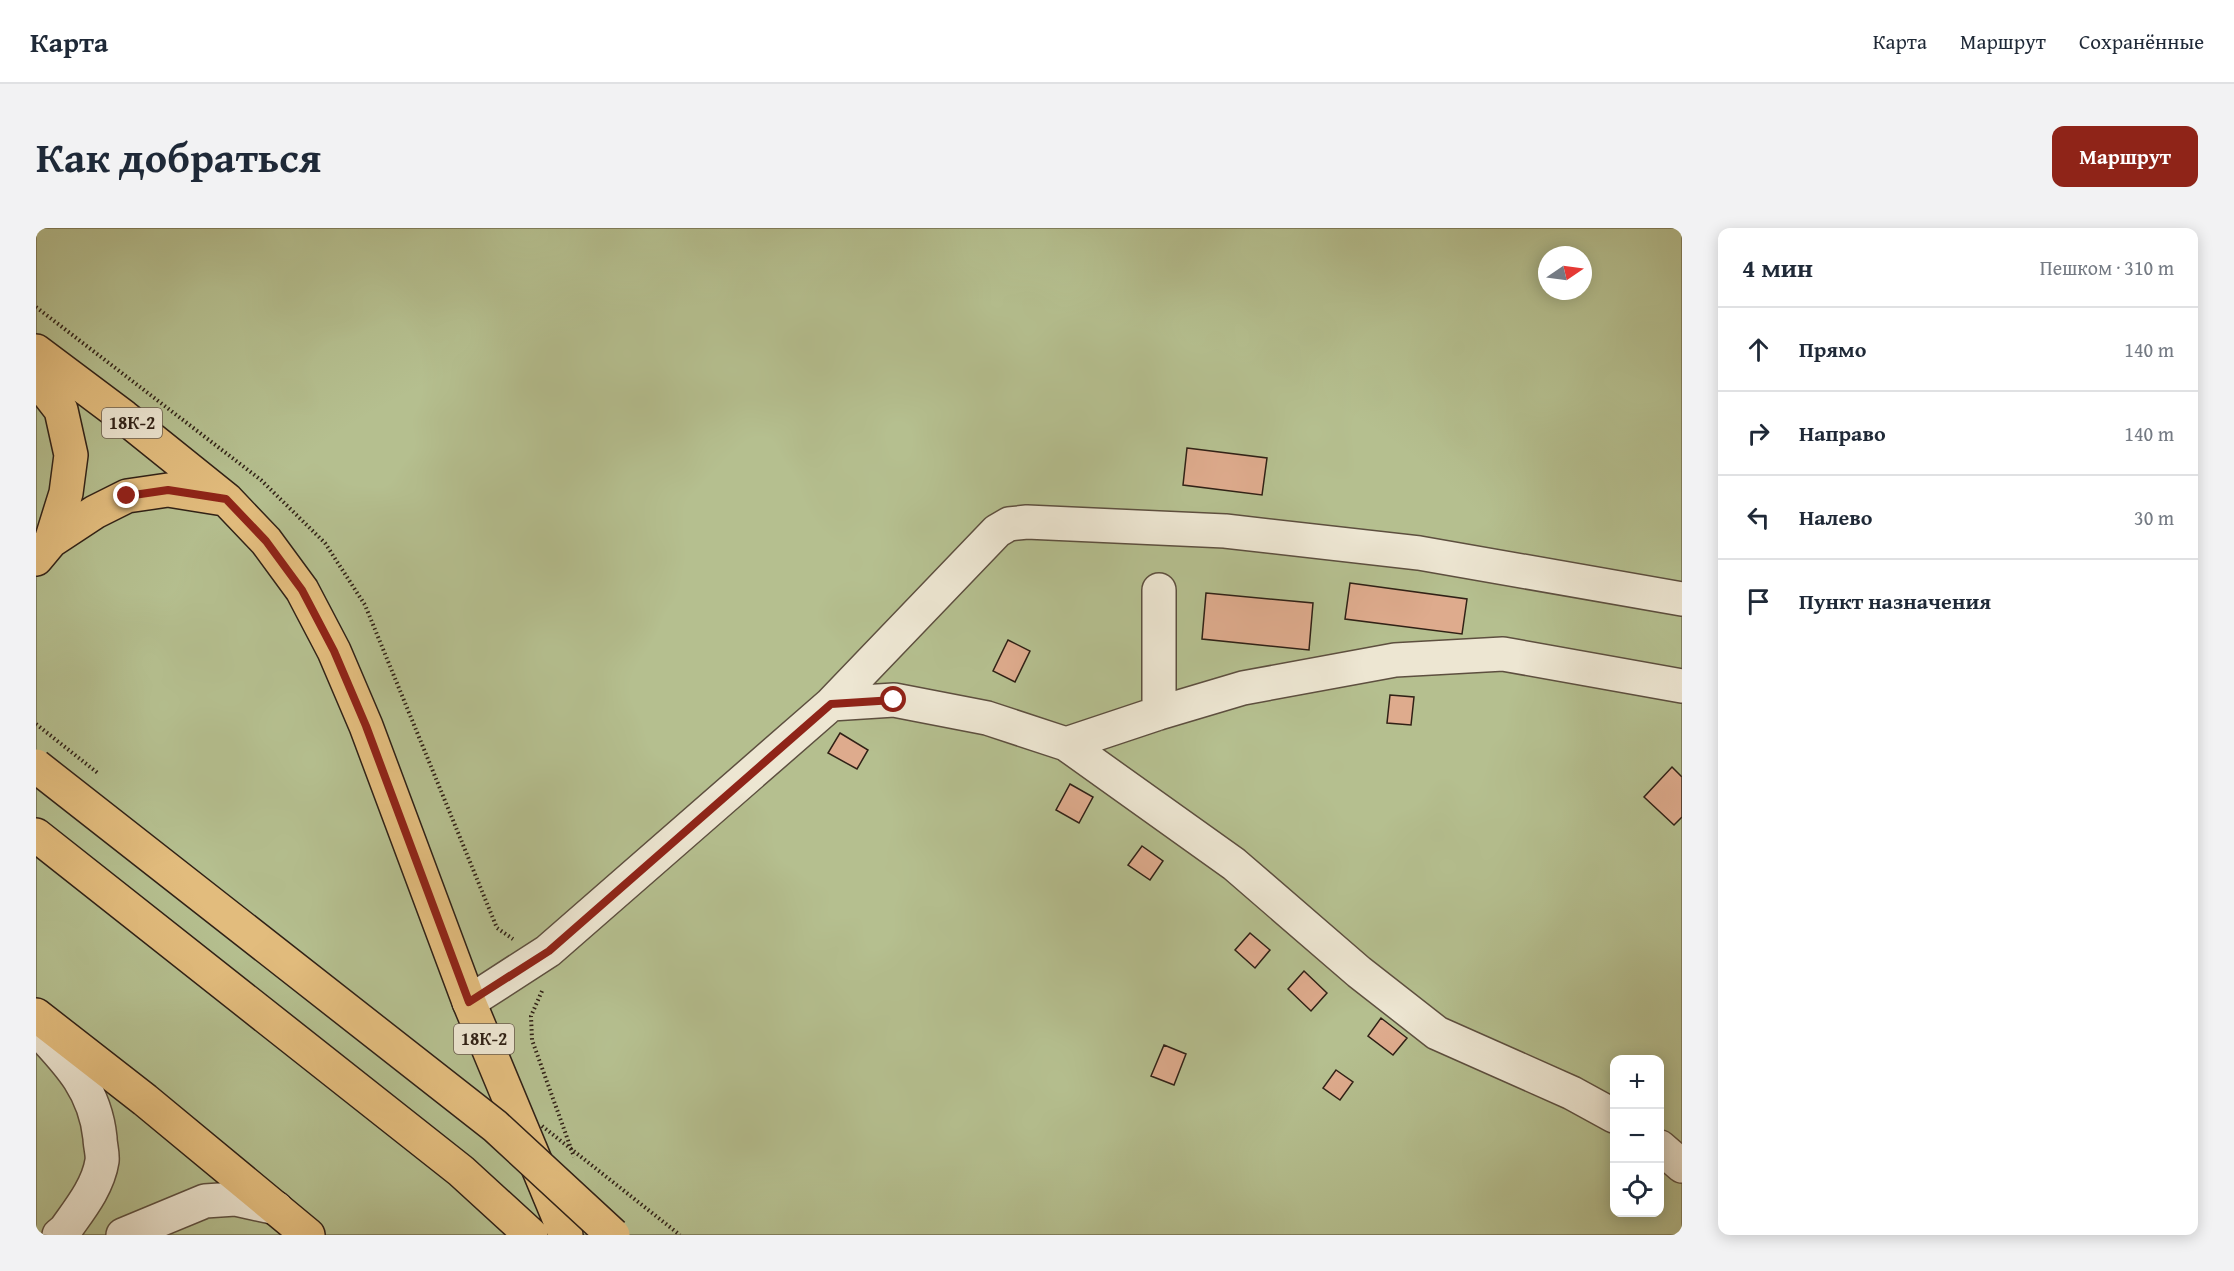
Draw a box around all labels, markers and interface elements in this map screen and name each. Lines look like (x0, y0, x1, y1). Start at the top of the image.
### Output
text: Карта (30, 21, 108, 62)
text: Карта (1873, 26, 1927, 57)
text: Маршрут (1960, 26, 2046, 57)
text: Сохранённые (2079, 26, 2204, 57)
text: Как добраться (36, 126, 321, 187)
button: Маршрут (2052, 126, 2198, 187)
north arrow (1538, 246, 1592, 300)
text: 4 мин (1742, 248, 1813, 287)
text: Пешком · 310 m (2040, 253, 2174, 282)
icon: ahead (1742, 333, 1775, 366)
text: Прямо (1799, 333, 1866, 365)
text: 140 m (2124, 335, 2174, 364)
road number: 18К-2 (102, 408, 162, 438)
icon: right (1742, 417, 1775, 450)
text: Направо (1799, 417, 1886, 449)
text: 140 m (2124, 419, 2174, 448)
route end (113, 482, 139, 508)
icon: left (1742, 501, 1775, 534)
text: Налево (1799, 501, 1872, 533)
text: 30 m (2134, 503, 2174, 532)
icon: arrive (1742, 585, 1775, 618)
text: Пункт назначения (1799, 585, 1991, 617)
route start (880, 686, 906, 712)
road number: 18К-2 (454, 1024, 514, 1054)
map controls (1610, 1055, 1664, 1217)
button: + (1610, 1055, 1664, 1109)
button: − (1610, 1109, 1664, 1163)
button: locate (1610, 1163, 1664, 1217)

